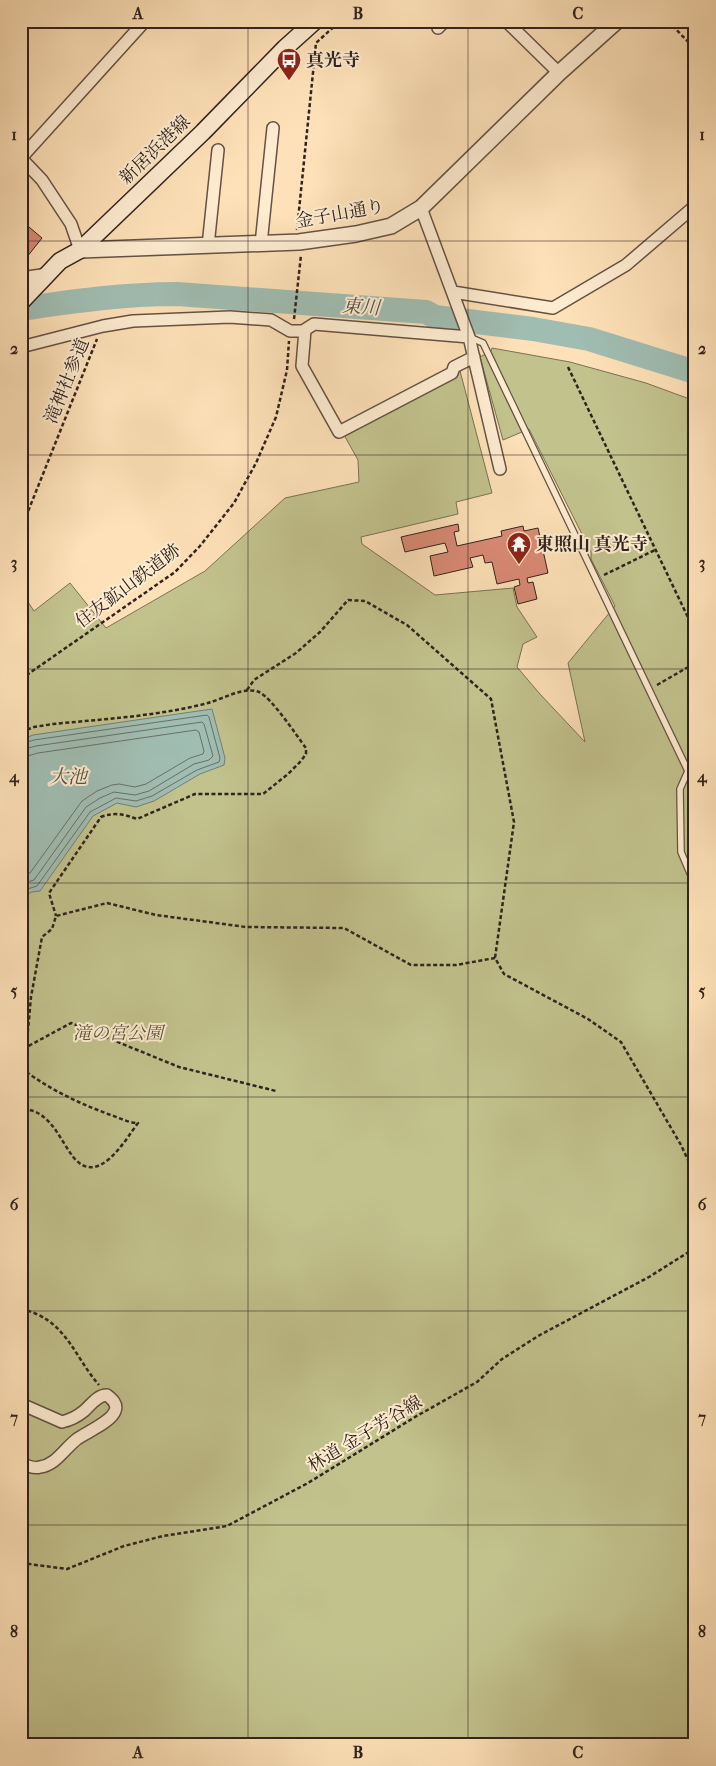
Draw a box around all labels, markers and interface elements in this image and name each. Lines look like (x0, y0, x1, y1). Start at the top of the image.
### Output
text: A (132, 4, 144, 23)
text: B (353, 4, 363, 23)
text: C (573, 4, 584, 23)
bus stop icon: 真光寺 (276, 47, 302, 81)
place label: 真光寺 (306, 50, 360, 71)
street label: 新居浜港線 (115, 111, 195, 189)
text: 1 (11, 125, 17, 144)
text: 1 (699, 125, 705, 144)
street label: 金子山通り (294, 196, 386, 232)
water label: 東川 (341, 295, 383, 319)
street label: 滝神社参道 (40, 335, 94, 427)
text: 2 (10, 339, 18, 358)
text: 2 (698, 339, 706, 358)
temple icon: 東照山 真光寺 (506, 531, 532, 565)
place label: 東照山 真光寺 (536, 534, 648, 555)
street label: 住友鉱山鉄道跡 (71, 540, 185, 632)
text: 3 (11, 553, 17, 573)
text: 3 (699, 553, 705, 573)
water label: 大池 (49, 766, 89, 788)
text: 4 (8, 767, 20, 787)
text: 4 (696, 767, 708, 787)
text: 5 (11, 981, 18, 1000)
text: 5 (699, 981, 706, 1000)
park label: 滝の宮公園 (73, 1023, 166, 1044)
text: 6 (10, 1195, 19, 1214)
text: 6 (698, 1195, 707, 1214)
street label: 林道 金子芳谷線 (304, 1392, 426, 1476)
text: 7 (9, 1408, 18, 1427)
text: 7 (697, 1408, 706, 1427)
text: 8 (10, 1622, 18, 1641)
text: 8 (698, 1622, 706, 1641)
text: A (132, 1743, 144, 1762)
text: B (353, 1743, 363, 1762)
text: C (573, 1743, 584, 1762)

